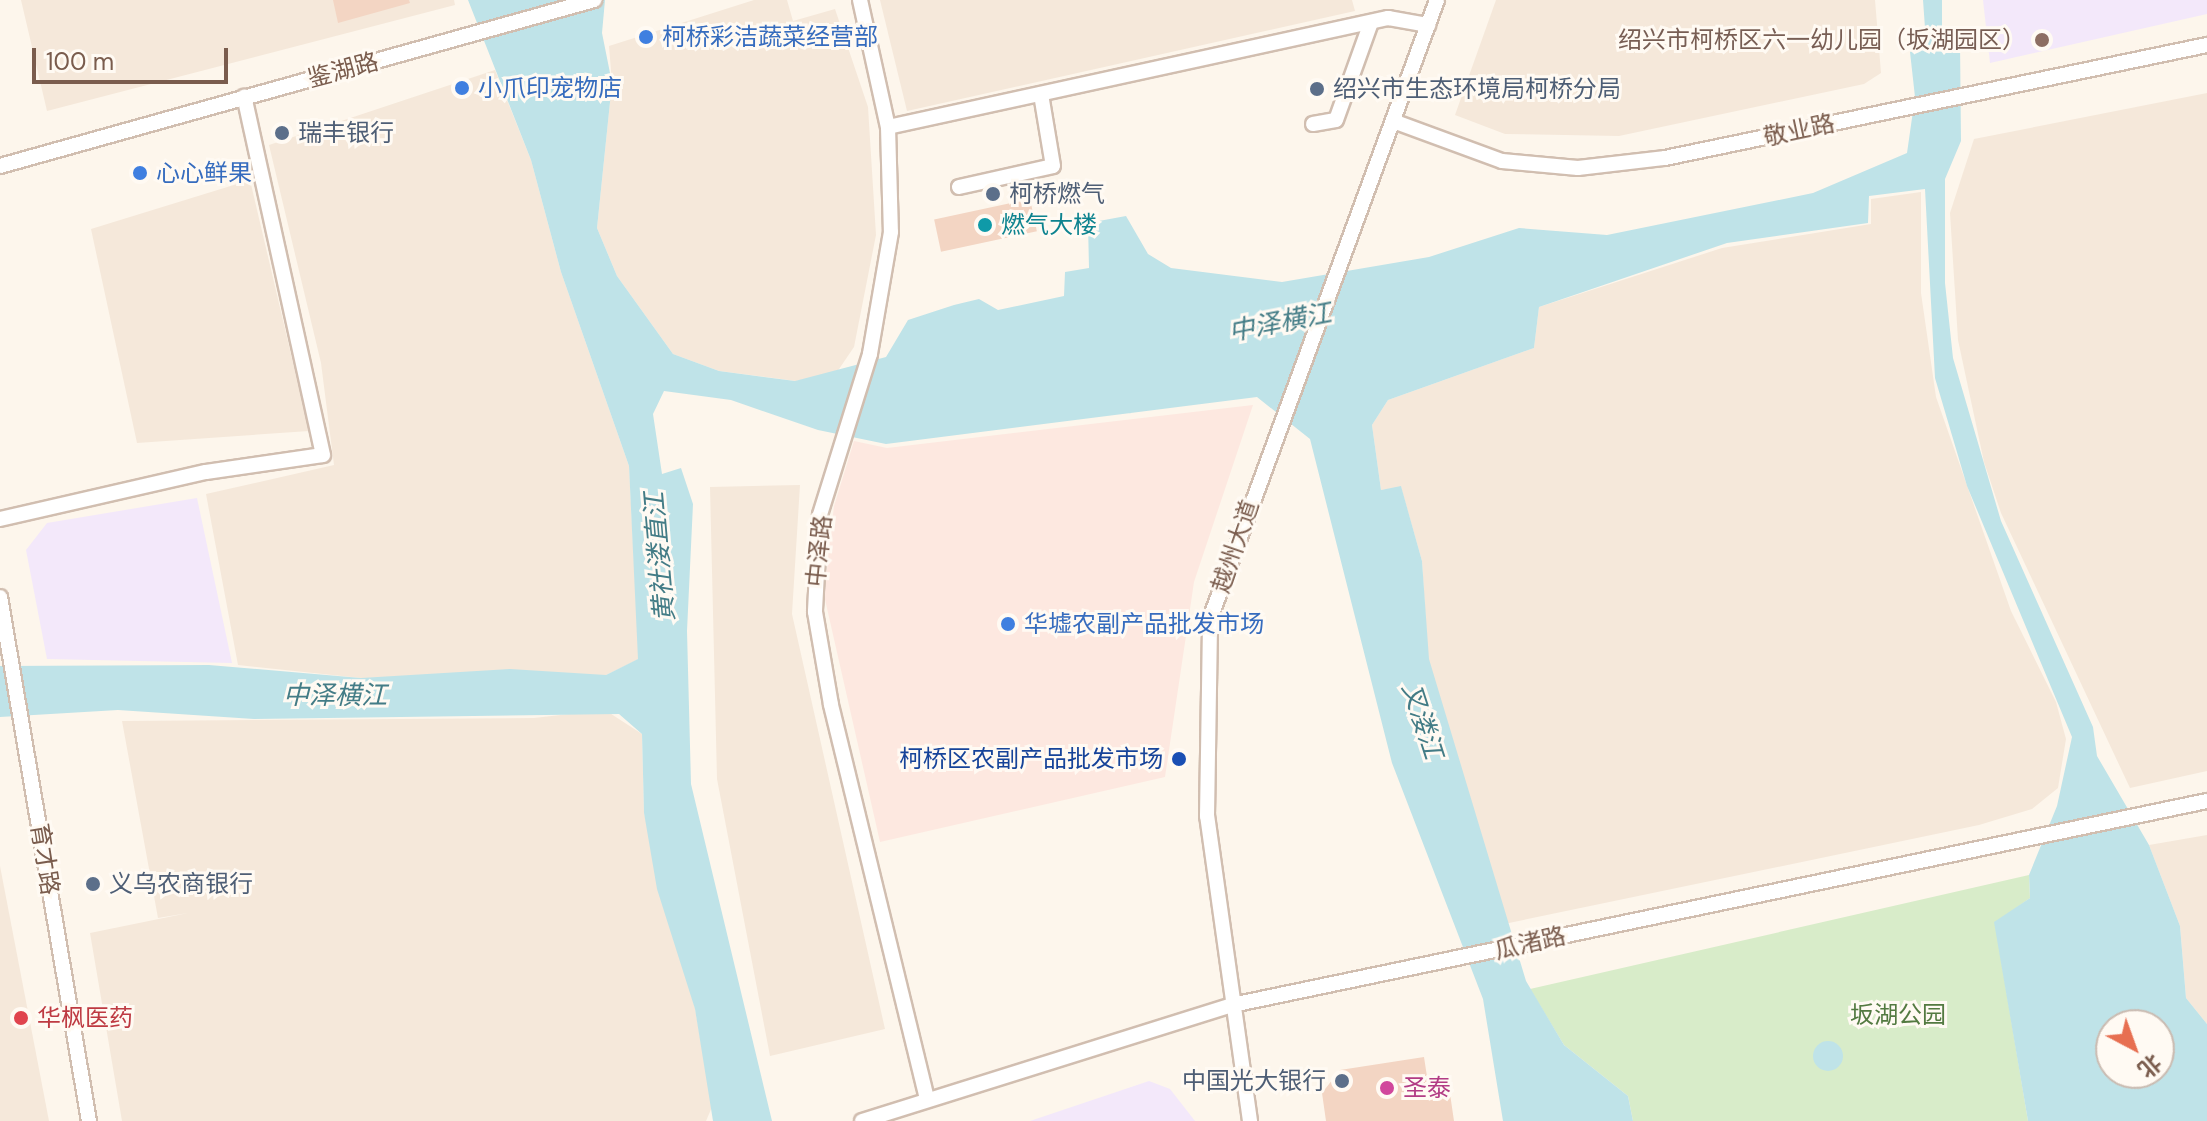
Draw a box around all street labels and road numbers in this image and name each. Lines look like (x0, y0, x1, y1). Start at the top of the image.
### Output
street label: 鉴湖路 (304, 47, 382, 93)
street label: 敬业路 (1761, 108, 1837, 152)
street label: 越州大道 (1206, 496, 1264, 596)
street label: 中泽路 (801, 514, 837, 588)
street label: 育才路 (25, 821, 65, 897)
street label: 瓜渚路 (1492, 921, 1568, 965)

